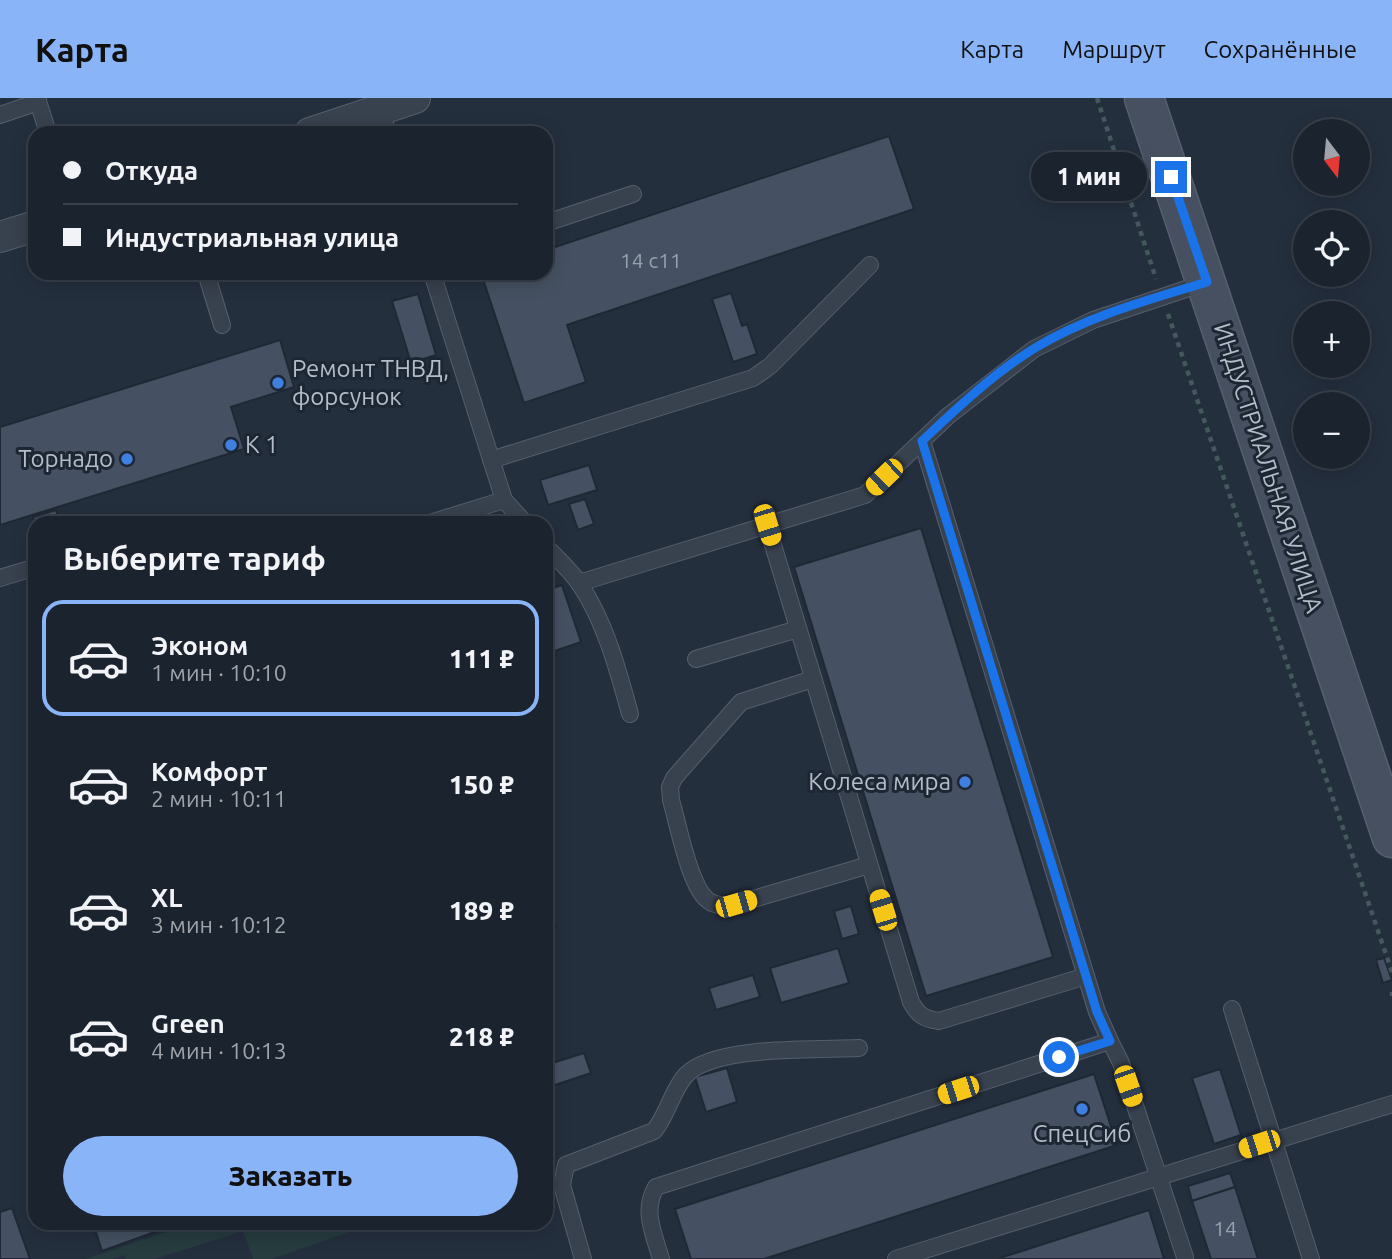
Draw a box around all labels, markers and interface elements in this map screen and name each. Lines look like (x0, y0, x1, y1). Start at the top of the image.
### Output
text: Карта (35, 31, 129, 68)
text: Карта (960, 36, 1024, 63)
text: Маршрут (1062, 36, 1166, 63)
text: Сохранённые (1204, 36, 1357, 63)
north arrow (1293, 119, 1370, 196)
map controls (1293, 119, 1370, 469)
callout: 1 мин (1031, 153, 1146, 202)
text: Откуда (105, 156, 198, 185)
route end (1155, 161, 1187, 193)
text: 1 мин (1057, 164, 1121, 189)
button: locate (1293, 210, 1370, 287)
text: Индустриальная улица (105, 223, 399, 252)
house number: 14 с11 (620, 248, 682, 272)
button: + (1293, 301, 1370, 378)
street label: ИНДУСТРИАЛЬНАЯ УЛИЦА (1209, 320, 1328, 617)
place label: Ремонт ТНВД, форсунок (292, 355, 449, 410)
marker: Ремонт ТНВД, форсунок (270, 375, 286, 391)
button: − (1293, 392, 1370, 469)
place label: К 1 (245, 431, 279, 458)
marker: К 1 (223, 437, 239, 453)
place label: Торнадо (18, 445, 113, 472)
marker: Торнадо (119, 451, 135, 467)
car (862, 455, 907, 499)
car (751, 502, 784, 548)
text: Выберите тариф (63, 540, 326, 576)
icon: car (67, 627, 130, 690)
text: Эконом (151, 631, 248, 660)
text: 111 ₽ (449, 644, 514, 673)
text: 1 мин · 10:10 (151, 660, 287, 685)
icon: car (67, 753, 130, 816)
text: Комфорт (151, 757, 267, 786)
place label: Колеса мира (808, 768, 951, 795)
text: 150 ₽ (449, 770, 514, 799)
marker: Колеса мира (957, 774, 973, 790)
text: 2 мин · 10:11 (151, 786, 287, 811)
icon: car (67, 879, 130, 942)
text: XL (151, 883, 182, 912)
car (867, 887, 900, 933)
car (713, 888, 760, 920)
text: 189 ₽ (449, 896, 514, 925)
text: 3 мин · 10:12 (151, 912, 287, 937)
icon: car (67, 1005, 130, 1068)
text: Green (151, 1009, 225, 1038)
text: 218 ₽ (449, 1022, 514, 1051)
text: 4 мин · 10:13 (151, 1038, 287, 1063)
route start (1043, 1041, 1075, 1073)
car (1112, 1063, 1145, 1109)
car (935, 1074, 982, 1106)
marker: СпецСиб (1074, 1101, 1090, 1117)
place label: СпецСиб (1033, 1120, 1131, 1147)
car (1236, 1128, 1283, 1160)
button: Заказать (63, 1136, 518, 1216)
house number: 14 (1213, 1216, 1237, 1240)

